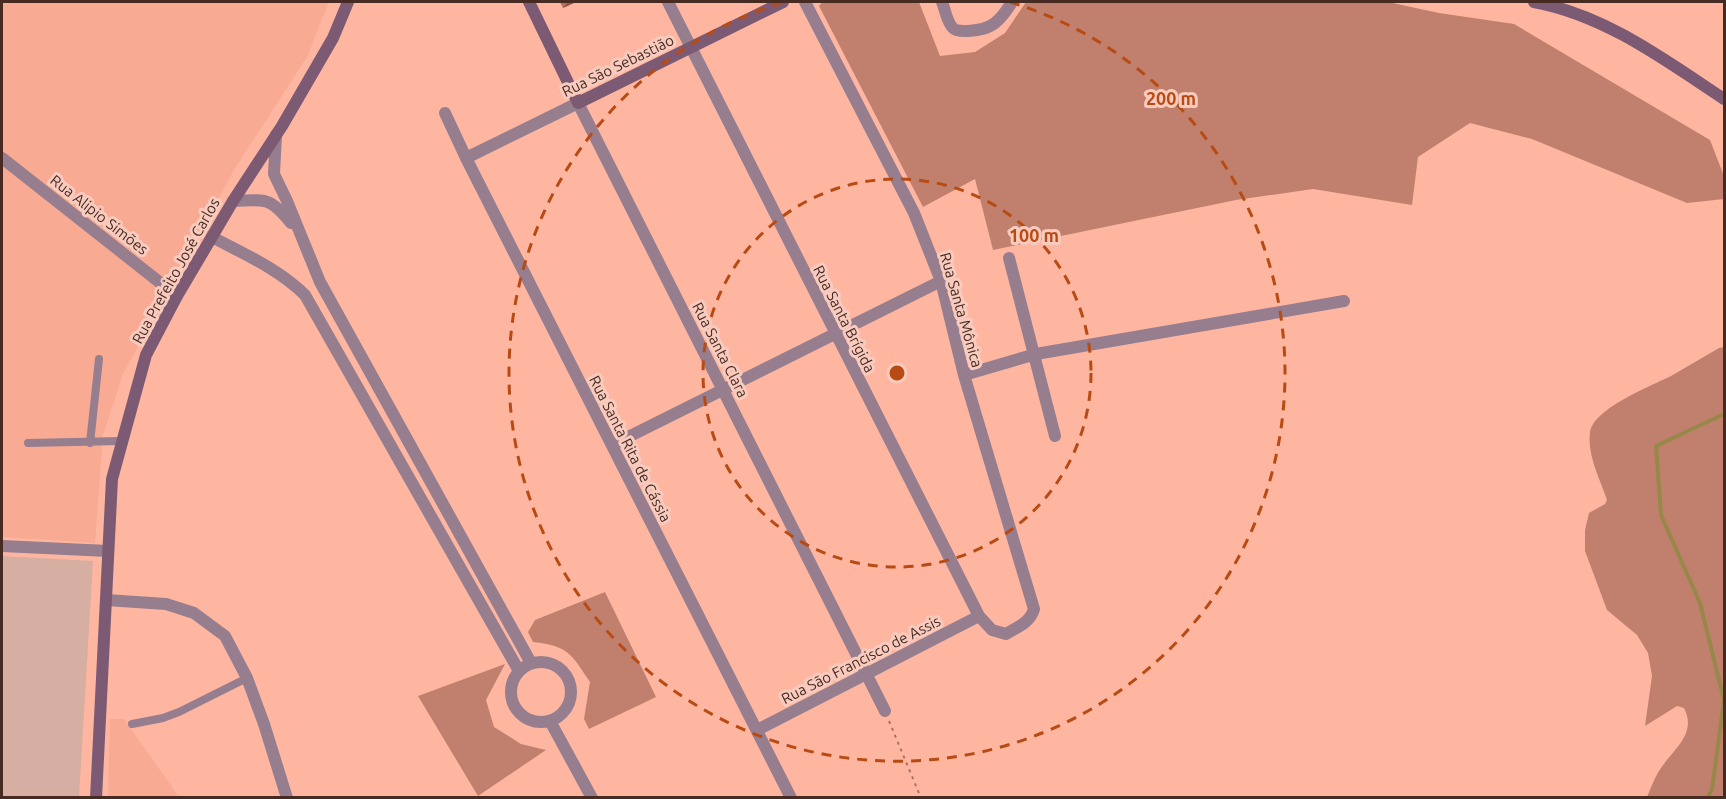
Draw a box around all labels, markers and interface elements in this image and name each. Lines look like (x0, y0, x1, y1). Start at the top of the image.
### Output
street label: Rua São Sebastião (559, 31, 676, 100)
text: 200 m (1146, 88, 1196, 108)
street label: Rua Alipio Simões (47, 171, 151, 258)
street label: Rua Prefeito José Carlos (128, 195, 223, 347)
text: 100 m (1009, 225, 1059, 245)
street label: Rua Santa Mônica (937, 250, 986, 369)
street label: Rua Santa Brígida (810, 262, 879, 375)
street label: Rua Santa Clara (689, 299, 752, 400)
centre of rings (887, 363, 907, 383)
street label: Rua Santa Rita de Cássia (586, 373, 675, 525)
street label: Rua São Francisco de Assis (778, 612, 943, 707)

